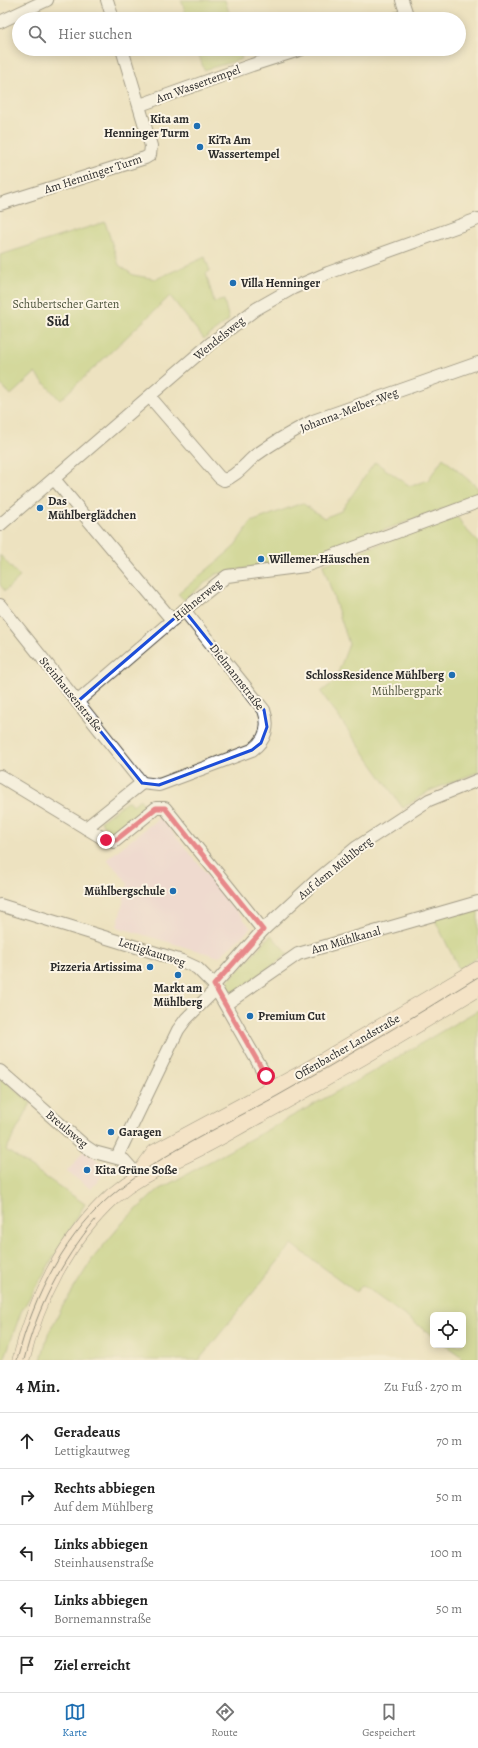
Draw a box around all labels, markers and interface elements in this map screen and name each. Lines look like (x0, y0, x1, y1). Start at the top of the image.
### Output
search box (12, 12, 466, 56)
icon: search (26, 23, 48, 45)
text: Hier suchen (58, 24, 132, 44)
street label: Am Wassertempel (153, 61, 242, 107)
place label: Kita am Henninger Turm (104, 111, 189, 141)
marker: Kita am Henninger Turm (192, 121, 202, 131)
place label: KiTa Am Wassertempel (207, 132, 280, 162)
marker: KiTa Am Wassertempel (195, 142, 205, 152)
street label: Am Henninger Turm (41, 151, 144, 198)
place label: Villa Henninger (240, 275, 320, 291)
marker: Villa Henninger (228, 278, 238, 288)
park label: Schubertscher Garten (13, 296, 120, 312)
district label: Süd (47, 312, 70, 331)
street label: Wendelsweg (189, 312, 248, 364)
street label: Johanna-Melber-Weg (298, 384, 400, 436)
place label: Das Mühlberglädchen (48, 493, 136, 523)
marker: Das Mühlberglädchen (35, 503, 45, 513)
place label: Willemer-Häuschen (268, 551, 370, 567)
marker: Willemer-Häuschen (256, 554, 266, 564)
street label: Hühnerweg (169, 575, 225, 625)
street label: Dielmannstraße (206, 640, 268, 714)
street label: Steinhausenstraße (36, 653, 106, 735)
place label: SchlossResidence Mühlberg (306, 667, 445, 683)
marker: SchlossResidence Mühlberg (447, 670, 457, 680)
park label: Mühlbergpark (372, 683, 442, 699)
route end (97, 831, 115, 849)
street label: Auf dem Mühlberg (294, 833, 376, 904)
place label: Mühlbergschule (84, 883, 165, 899)
marker: Mühlbergschule (168, 886, 178, 896)
street label: Am Mühlkanal (309, 922, 383, 958)
street label: Lettigkautweg (116, 934, 188, 970)
place label: Pizzeria Artissima (50, 959, 142, 975)
marker: Pizzeria Artissima (145, 962, 155, 972)
marker: Markt am Mühlberg (173, 970, 183, 980)
place label: Markt am Mühlberg (154, 980, 203, 1010)
place label: Premium Cut (258, 1008, 325, 1024)
street label: Offenbacher Landstraße (291, 1010, 403, 1084)
marker: Premium Cut (245, 1011, 255, 1021)
route start (257, 1067, 275, 1085)
street label: Breulsweg (42, 1107, 92, 1151)
place label: Garagen (119, 1124, 162, 1140)
marker: Garagen (106, 1127, 116, 1137)
place label: Kita Grüne Soße (95, 1162, 178, 1178)
marker: Kita Grüne Soße (82, 1165, 92, 1175)
map controls (430, 1312, 466, 1348)
button: locate (430, 1312, 466, 1348)
text: 4 Min. (16, 1375, 60, 1398)
text: Zu Fuß · 270 m (384, 1378, 462, 1395)
text: Geradeaus (54, 1422, 120, 1442)
icon: ahead (16, 1430, 38, 1452)
text: 70 m (436, 1432, 462, 1449)
text: Lettigkautweg (54, 1442, 130, 1459)
text: Rechts abbiegen (54, 1478, 155, 1498)
icon: right (16, 1486, 38, 1508)
text: 50 m (436, 1488, 462, 1505)
text: Auf dem Mühlberg (54, 1498, 153, 1515)
text: Links abbiegen (54, 1534, 148, 1554)
icon: left (16, 1542, 38, 1564)
text: 100 m (430, 1544, 462, 1561)
text: Steinhausenstraße (54, 1554, 154, 1571)
text: Links abbiegen (54, 1590, 148, 1610)
icon: left (16, 1598, 38, 1620)
text: 50 m (436, 1600, 462, 1617)
text: Bornemannstraße (54, 1610, 151, 1627)
icon: arrive (16, 1654, 38, 1676)
text: Ziel erreicht (54, 1655, 130, 1675)
tab: Karte (62, 1701, 87, 1740)
tab: Route (211, 1701, 238, 1740)
tab: Gespeichert (362, 1701, 416, 1740)

